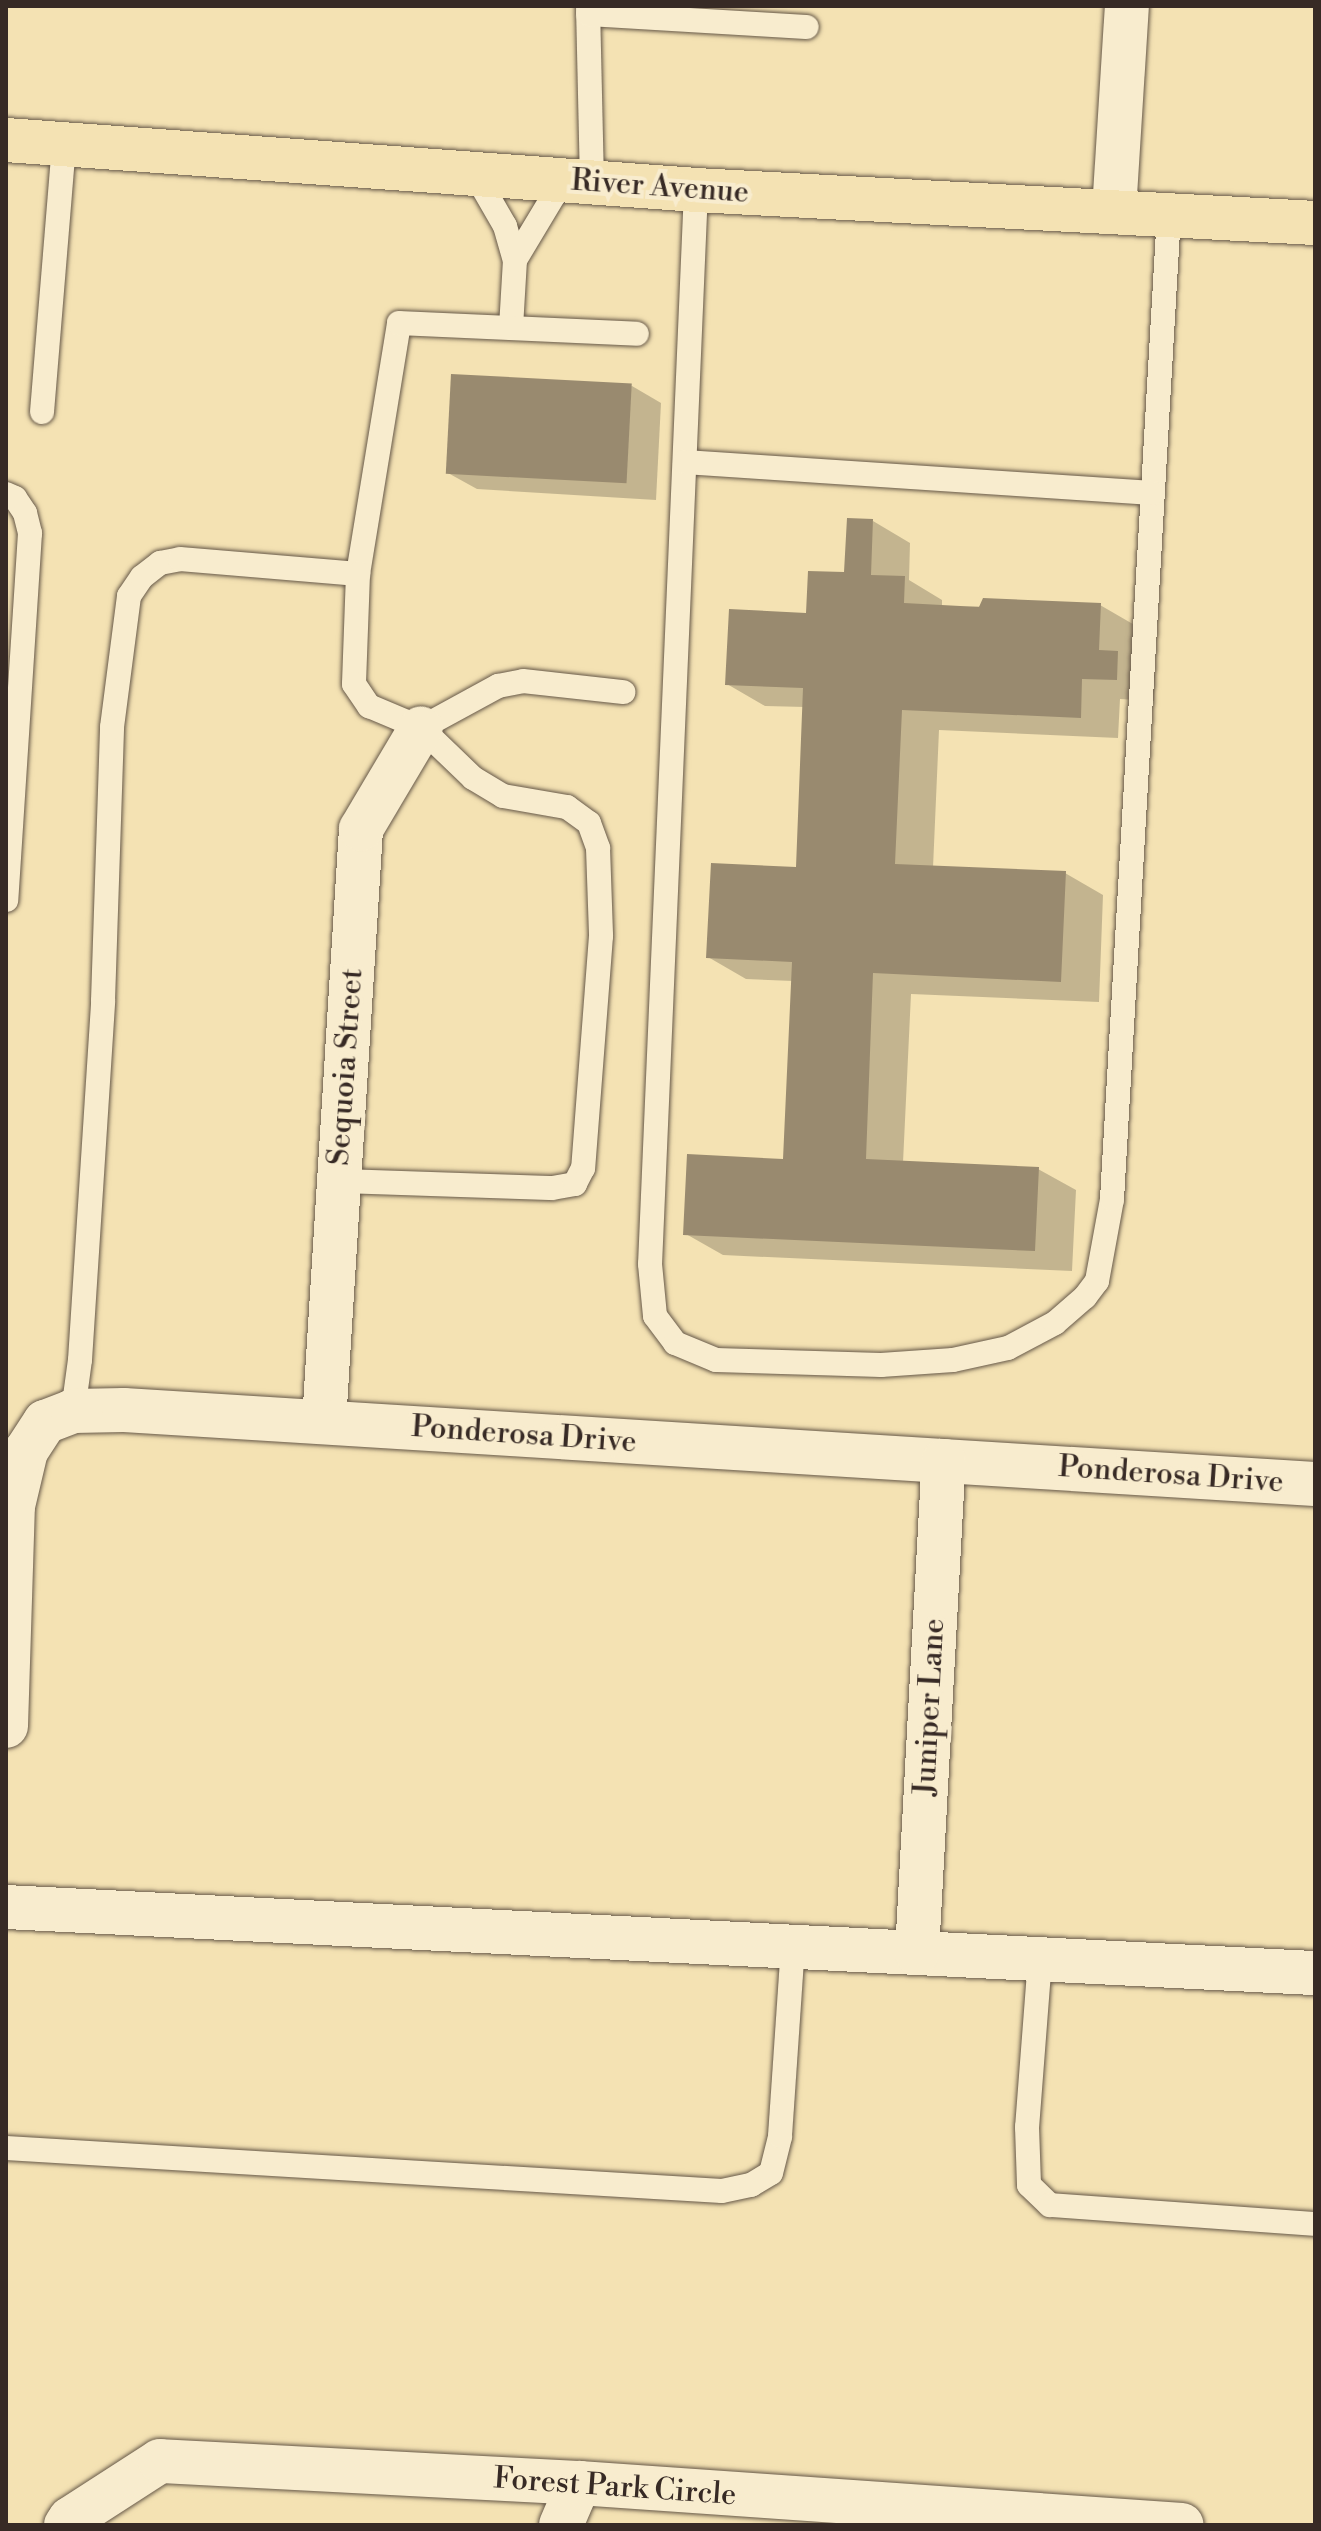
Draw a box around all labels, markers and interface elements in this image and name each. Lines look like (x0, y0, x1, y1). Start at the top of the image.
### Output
street label: River Avenue (570, 163, 750, 211)
street label: Sequoia Street (321, 967, 371, 1167)
street label: Ponderosa Drive (410, 1409, 638, 1461)
street label: Ponderosa Drive (1057, 1449, 1285, 1501)
street label: Juniper Lane (907, 1617, 953, 1797)
street label: Forest Park Circle (492, 2461, 738, 2513)

